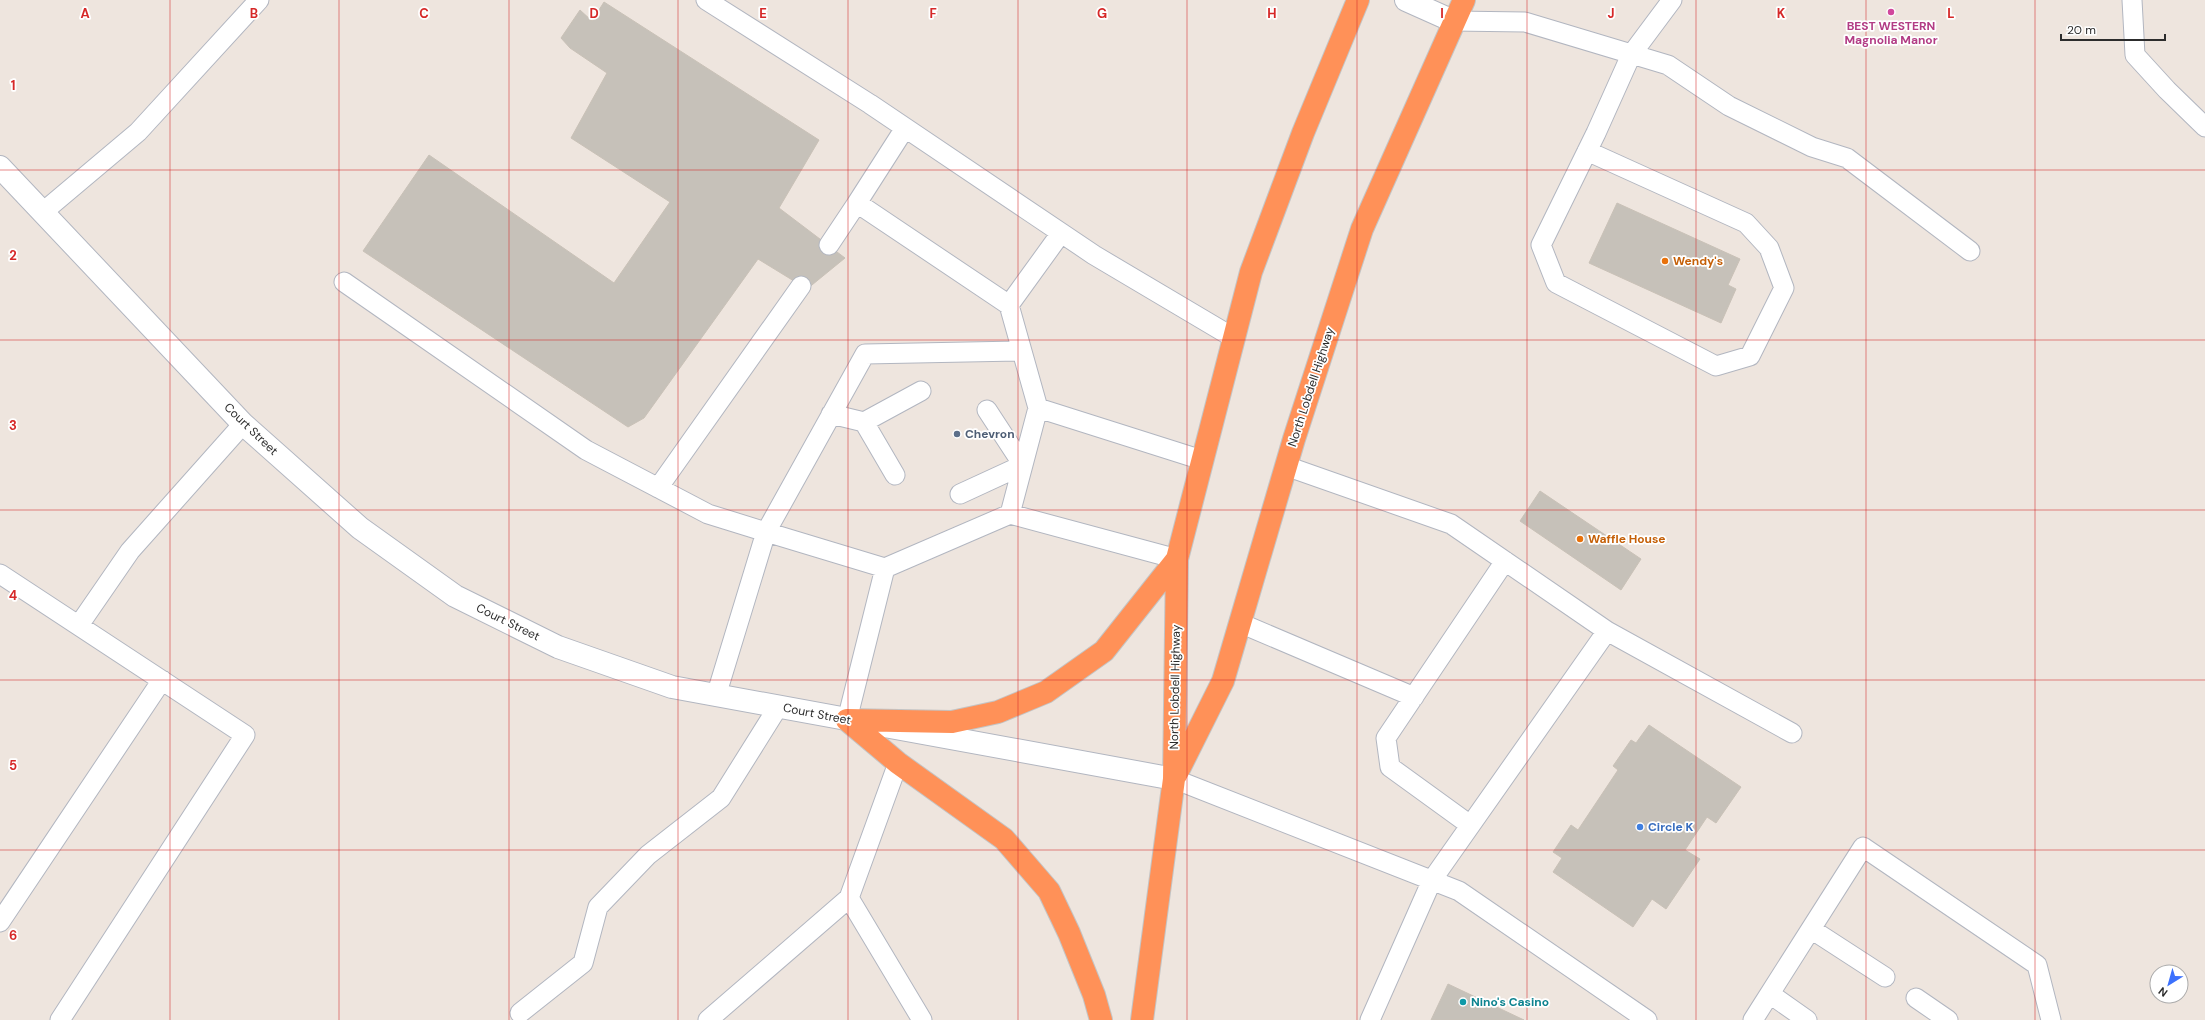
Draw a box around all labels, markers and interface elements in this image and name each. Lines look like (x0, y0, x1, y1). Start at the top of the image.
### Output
text: A (80, 5, 90, 22)
text: B (250, 5, 258, 22)
text: C (419, 5, 429, 22)
text: D (589, 5, 599, 22)
text: E (759, 5, 767, 22)
text: F (929, 5, 937, 22)
text: G (1097, 5, 1107, 22)
text: H (1267, 5, 1277, 22)
text: I (1440, 5, 1444, 22)
text: J (1607, 5, 1615, 22)
text: K (1777, 5, 1786, 22)
text: L (1947, 5, 1955, 22)
marker: BEST WESTERN Magnolia Manor (1886, 7, 1896, 17)
scale bar (2061, 16, 2165, 42)
place label: BEST WESTERN Magnolia Manor (1844, 18, 1938, 48)
text: 20 m (2067, 22, 2096, 38)
text: 1 (11, 77, 15, 94)
text: 2 (9, 247, 17, 264)
place label: Wendy's (1673, 253, 1723, 269)
marker: Wendy's (1660, 256, 1670, 266)
street label: North Lobdell Highway (1284, 325, 1338, 449)
street label: Court Street (221, 399, 282, 459)
text: 3 (9, 417, 17, 434)
place label: Chevron (965, 426, 1015, 442)
marker: Chevron (952, 429, 962, 439)
place label: Waffle House (1588, 531, 1666, 547)
marker: Waffle House (1575, 534, 1585, 544)
text: 4 (9, 587, 17, 604)
street label: Court Street (474, 600, 543, 644)
street label: North Lobdell Highway (1166, 624, 1184, 750)
street label: Court Street (782, 700, 853, 728)
text: 5 (9, 757, 17, 774)
place label: Circle K (1648, 819, 1693, 835)
marker: Circle K (1635, 822, 1645, 832)
text: 6 (9, 927, 17, 944)
north arrow (2149, 964, 2189, 1004)
text: N (2156, 984, 2170, 1000)
place label: Nino's Casino (1471, 994, 1549, 1010)
marker: Nino's Casino (1458, 997, 1468, 1007)

